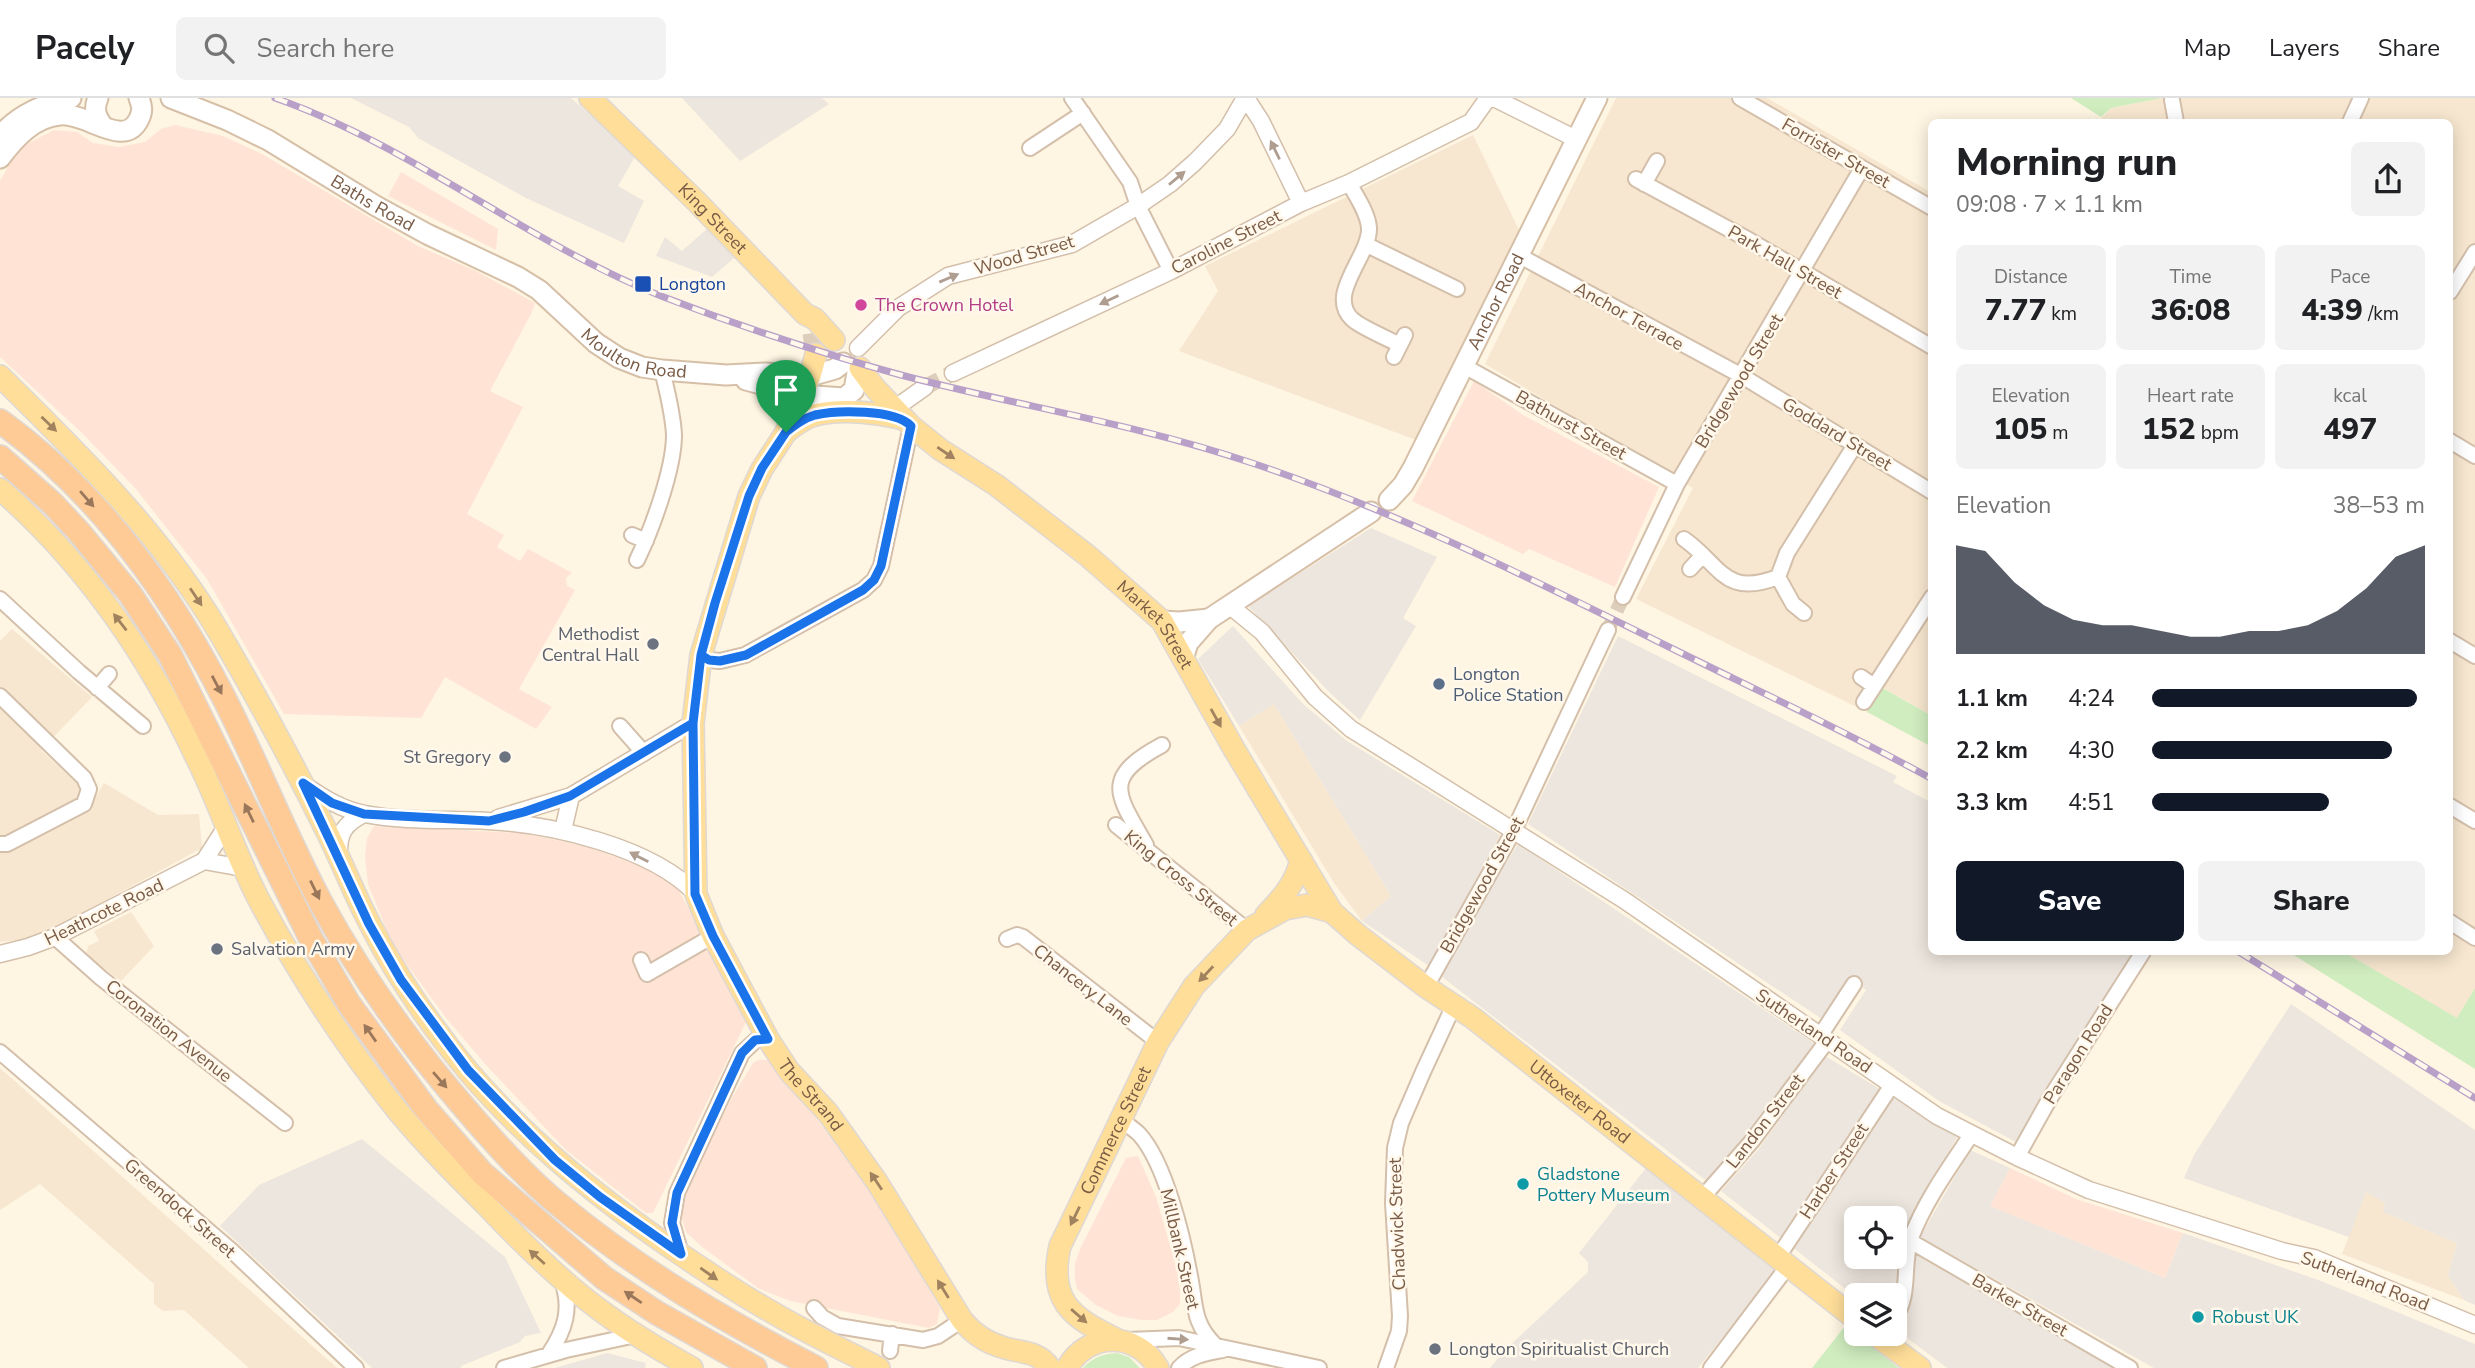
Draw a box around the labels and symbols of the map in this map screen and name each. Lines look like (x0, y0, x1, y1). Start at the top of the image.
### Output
street label: Forrister Street (1778, 112, 1895, 194)
one-way arrow (1269, 140, 1281, 160)
street label: Baths Road (326, 169, 419, 237)
one-way arrow (1168, 171, 1185, 186)
street label: King Street (673, 178, 753, 260)
street label: Caroline Street (1167, 204, 1286, 280)
street label: Park Hall Street (1723, 220, 1847, 305)
street label: Wood Street (971, 229, 1077, 281)
street label: Anchor Road (1462, 249, 1530, 354)
place label: Longton (659, 272, 726, 296)
one-way arrow (939, 272, 959, 284)
marker: Longton (633, 274, 653, 294)
street label: Anchor Terrace (1570, 276, 1688, 356)
place label: The Crown Hotel (875, 293, 1014, 317)
one-way arrow (1099, 294, 1120, 305)
marker: The Crown Hotel (853, 297, 869, 313)
street label: Bridgewood Street (1689, 309, 1789, 453)
street label: Moulton Road (576, 323, 688, 384)
pin (756, 360, 816, 432)
street label: Bathurst Street (1511, 385, 1631, 466)
street label: Goddard Street (1778, 392, 1897, 477)
one-way arrow (40, 415, 56, 432)
one-way arrow (937, 446, 955, 460)
one-way arrow (79, 491, 94, 508)
street label: Market Street (1112, 575, 1199, 674)
one-way arrow (189, 587, 202, 607)
one-way arrow (112, 614, 127, 632)
place label: Methodist Central Hall (542, 622, 640, 667)
marker: Methodist Central Hall (645, 636, 661, 652)
place label: Longton Police Station (1453, 662, 1563, 707)
one-way arrow (211, 675, 223, 695)
marker: Longton Police Station (1431, 676, 1447, 692)
one-way arrow (1210, 709, 1222, 729)
place label: St Gregory (403, 745, 492, 769)
marker: St Gregory (497, 749, 513, 765)
one-way arrow (243, 803, 255, 823)
street label: Bridgewood Street (1435, 812, 1530, 958)
street label: King Cross Street (1119, 825, 1244, 932)
one-way arrow (629, 852, 649, 863)
street label: Heathcote Road (40, 873, 168, 951)
one-way arrow (309, 880, 321, 900)
place label: Salvation Army (231, 937, 356, 961)
street label: Chancery Lane (1028, 939, 1138, 1031)
marker: Salvation Army (209, 941, 225, 957)
one-way arrow (1199, 965, 1215, 982)
street label: Coronation Avenue (101, 974, 237, 1088)
street label: Sutherland Road (1751, 983, 1877, 1079)
street label: Paragon Road (2038, 999, 2118, 1109)
one-way arrow (363, 1024, 377, 1042)
street label: The Strand (772, 1054, 849, 1136)
street label: Uttoxeter Road (1524, 1054, 1635, 1149)
street label: Commerce Street (1074, 1062, 1157, 1199)
street label: Landon Street (1720, 1068, 1810, 1173)
one-way arrow (432, 1071, 447, 1088)
street label: Harber Street (1794, 1118, 1874, 1224)
street label: Greendock Street (119, 1153, 241, 1264)
street label: Chadwick Street (1383, 1157, 1411, 1291)
place label: Gladstone Pottery Museum (1537, 1162, 1670, 1207)
one-way arrow (869, 1172, 883, 1190)
marker: Gladstone Pottery Museum (1515, 1176, 1531, 1192)
street label: Millbank Street (1154, 1186, 1206, 1312)
one-way arrow (1069, 1206, 1081, 1226)
street label: Sutherland Road (2297, 1245, 2433, 1317)
one-way arrow (529, 1250, 546, 1265)
one-way arrow (700, 1267, 719, 1280)
street label: Barker Street (1968, 1268, 2073, 1342)
one-way arrow (937, 1279, 950, 1298)
one-way arrow (624, 1290, 642, 1304)
place label: Robust UK (2212, 1305, 2299, 1329)
one-way arrow (1070, 1308, 1088, 1324)
marker: Robust UK (2190, 1309, 2206, 1325)
one-way arrow (1167, 1334, 1189, 1345)
place label: Longton Spiritualist Church (1449, 1337, 1669, 1361)
marker: Longton Spiritualist Church (1427, 1341, 1443, 1357)

